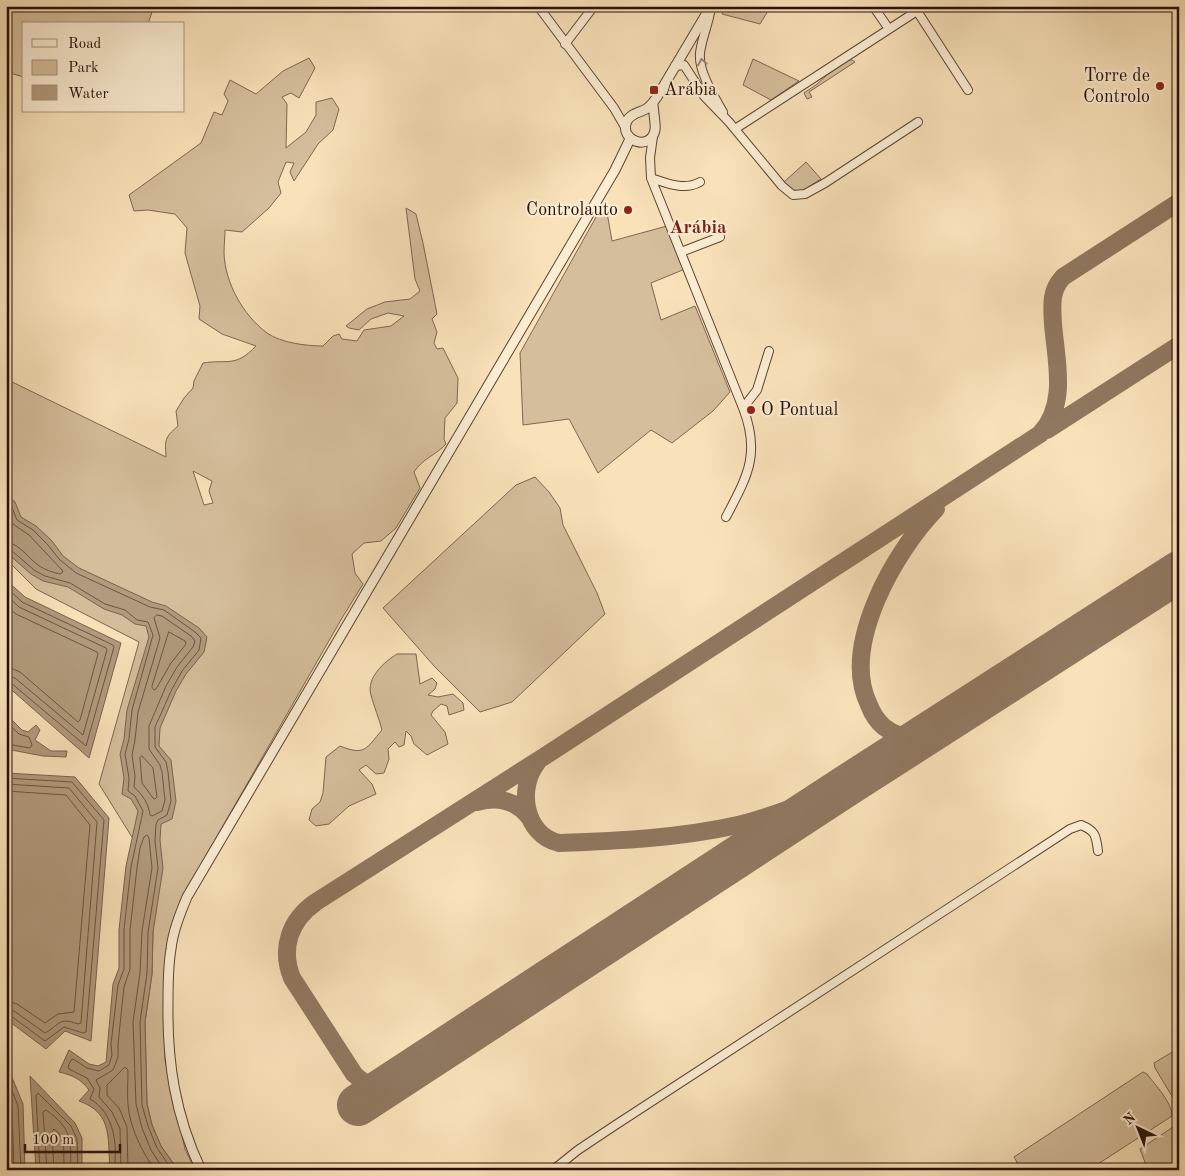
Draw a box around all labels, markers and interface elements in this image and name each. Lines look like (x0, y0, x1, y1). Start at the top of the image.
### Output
legend (22, 22, 185, 112)
text: Road (68, 37, 102, 52)
one-way arrow (697, 58, 707, 67)
text: Park (68, 61, 99, 76)
place label: Torre de Controlo (1083, 67, 1150, 106)
marker: Torre de Controlo (1154, 80, 1166, 92)
place label: Arábia (664, 81, 717, 99)
marker: Arábia (648, 84, 660, 96)
text: Water (68, 87, 109, 102)
place label: Controlauto (526, 201, 618, 219)
marker: Controlauto (622, 204, 634, 216)
district label: Arábia (669, 219, 727, 238)
place label: O Pontual (761, 401, 838, 419)
marker: O Pontual (745, 404, 757, 416)
north arrow (1112, 1104, 1162, 1154)
text: N (1121, 1110, 1139, 1128)
scale bar (25, 1121, 120, 1153)
text: 100 m (32, 1133, 74, 1148)

